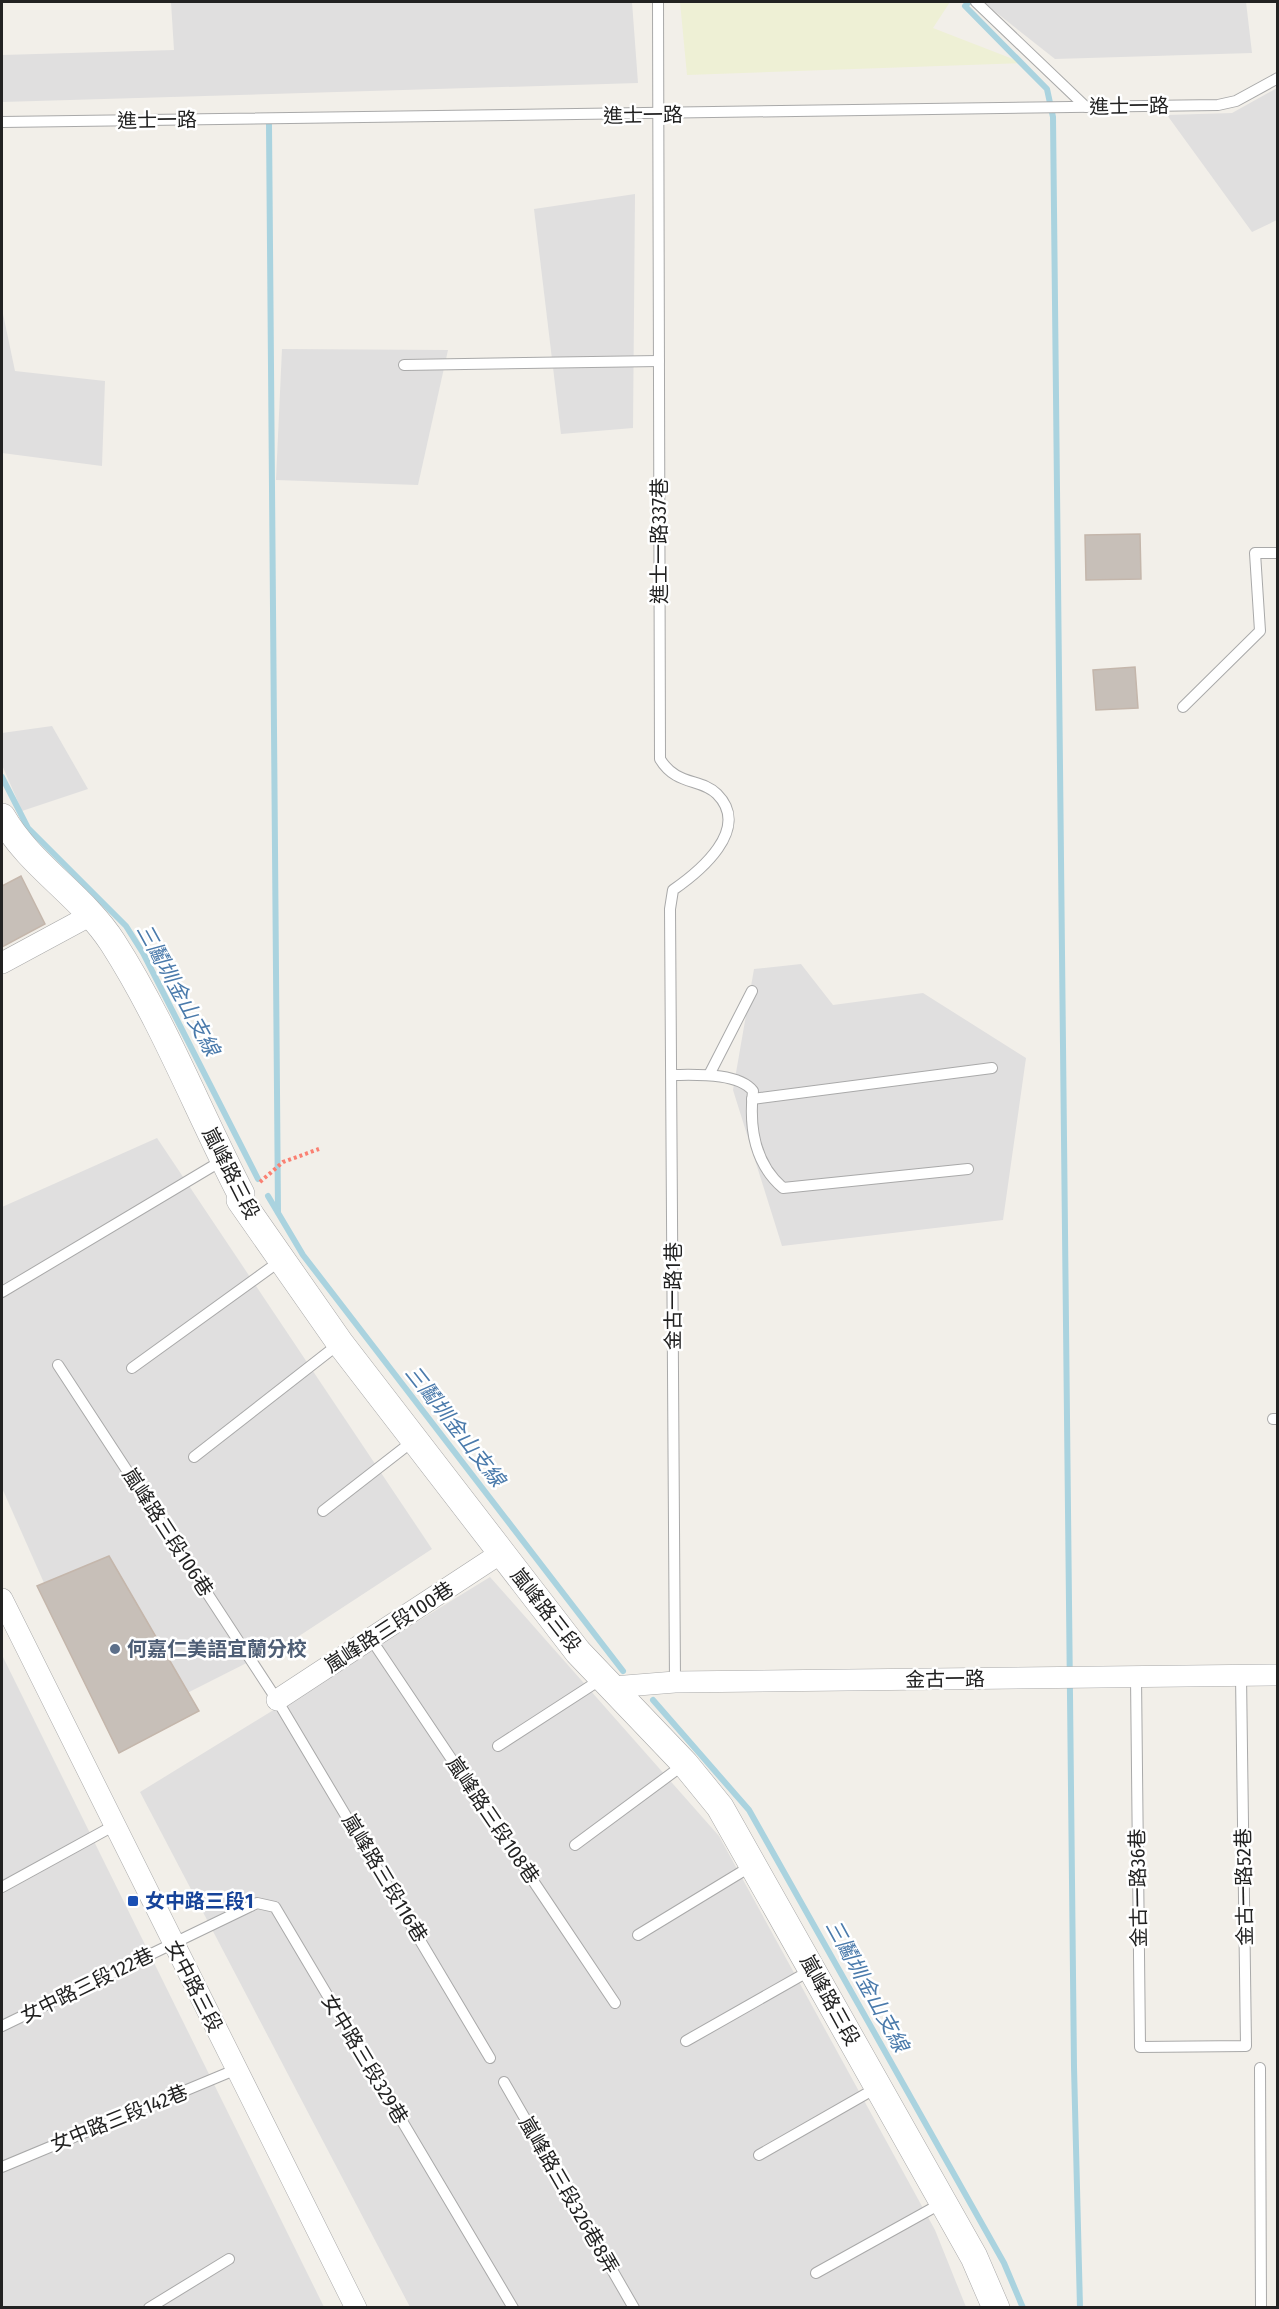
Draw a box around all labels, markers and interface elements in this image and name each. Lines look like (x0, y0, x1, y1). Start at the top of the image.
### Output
street label: 進士一路 (1089, 93, 1169, 119)
street label: 進士一路 (603, 102, 683, 128)
street label: 進士一路 (117, 107, 197, 133)
street label: 進士一路337巷 (647, 478, 671, 604)
water label: 三鬮圳金山支線 (131, 919, 226, 1062)
street label: 嵐峰路三段 (198, 1123, 264, 1223)
street label: 金古一路1巷 (661, 1242, 685, 1350)
water label: 三鬮圳金山支線 (400, 1360, 512, 1493)
street label: 嵐峰路三段106巷 (118, 1463, 218, 1601)
street label: 嵐峰路三段 (506, 1563, 586, 1657)
street label: 嵐峰路三段100巷 (320, 1576, 458, 1678)
place label: 何嘉仁美語宜蘭分校 (127, 1637, 307, 1661)
marker: 何嘉仁美語宜蘭分校 (108, 1642, 122, 1656)
street label: 金古一路 (905, 1666, 985, 1692)
street label: 嵐峰路三段108巷 (442, 1752, 544, 1888)
street label: 嵐峰路三段116巷 (337, 1810, 433, 1946)
street label: 金古一路36巷 (1125, 1828, 1151, 1948)
street label: 金古一路52巷 (1231, 1828, 1257, 1946)
place label: 女中路三段1 (145, 1889, 253, 1913)
marker: 女中路三段1 (126, 1894, 140, 1908)
water label: 三鬮圳金山支線 (820, 1915, 915, 2058)
street label: 女中路三段 (161, 1936, 227, 2036)
street label: 女中路三段122巷 (16, 1942, 158, 2028)
street label: 嵐峰路三段 (795, 1950, 865, 2050)
street label: 女中路三段329巷 (317, 1990, 413, 2128)
street label: 女中路三段142巷 (47, 2080, 191, 2156)
street label: 嵐峰路三段326巷8弄 (514, 2112, 624, 2278)

